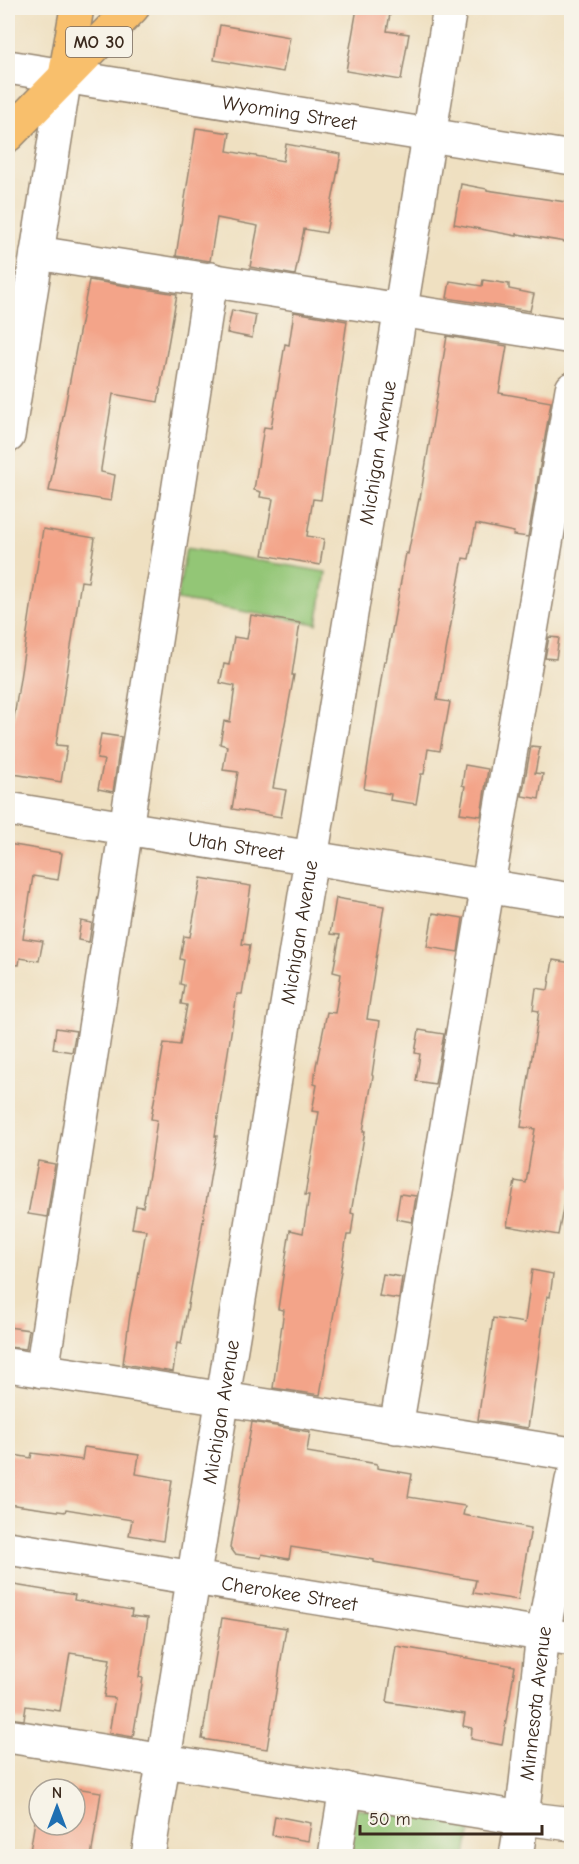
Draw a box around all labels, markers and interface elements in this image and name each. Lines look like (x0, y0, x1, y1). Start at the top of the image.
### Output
road number: MO 30 (66, 27, 132, 57)
street label: Wyoming Street (220, 90, 360, 135)
street label: Michigan Avenue (354, 379, 400, 526)
street label: Utah Street (186, 827, 287, 865)
street label: Michigan Avenue (276, 858, 322, 1006)
street label: Michigan Avenue (197, 1338, 244, 1486)
street label: Cherokee Street (220, 1571, 360, 1616)
street label: Minnesota Avenue (515, 1624, 556, 1782)
north arrow (27, 1777, 87, 1837)
text: N (52, 1784, 62, 1802)
scale bar (360, 1798, 542, 1836)
text: 50 m (369, 1809, 411, 1830)

